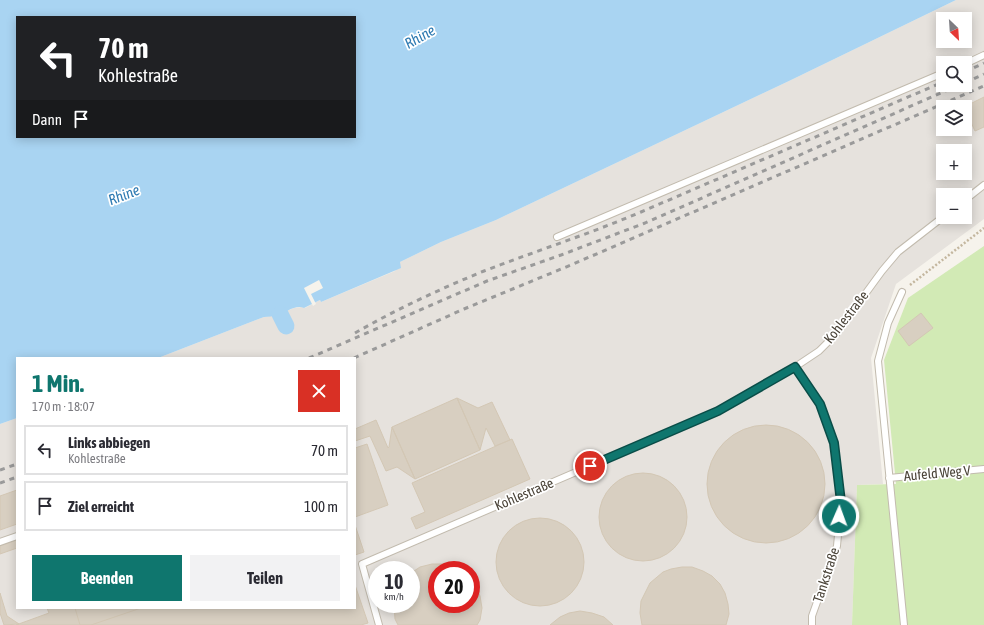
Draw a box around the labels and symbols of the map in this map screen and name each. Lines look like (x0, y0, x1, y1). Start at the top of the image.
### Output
north arrow (936, 12, 972, 48)
water label: Rhine (402, 21, 438, 52)
water label: Rhine (106, 181, 142, 208)
street label: Kohlestraße (821, 288, 871, 346)
pin (573, 449, 607, 483)
street label: Aufeld Weg V (903, 462, 971, 484)
street label: Kohlestraße (492, 474, 556, 514)
position arrow (818, 495, 860, 537)
street label: Tankstraße (810, 545, 842, 605)
speed limit sign: 20 (428, 561, 480, 613)

